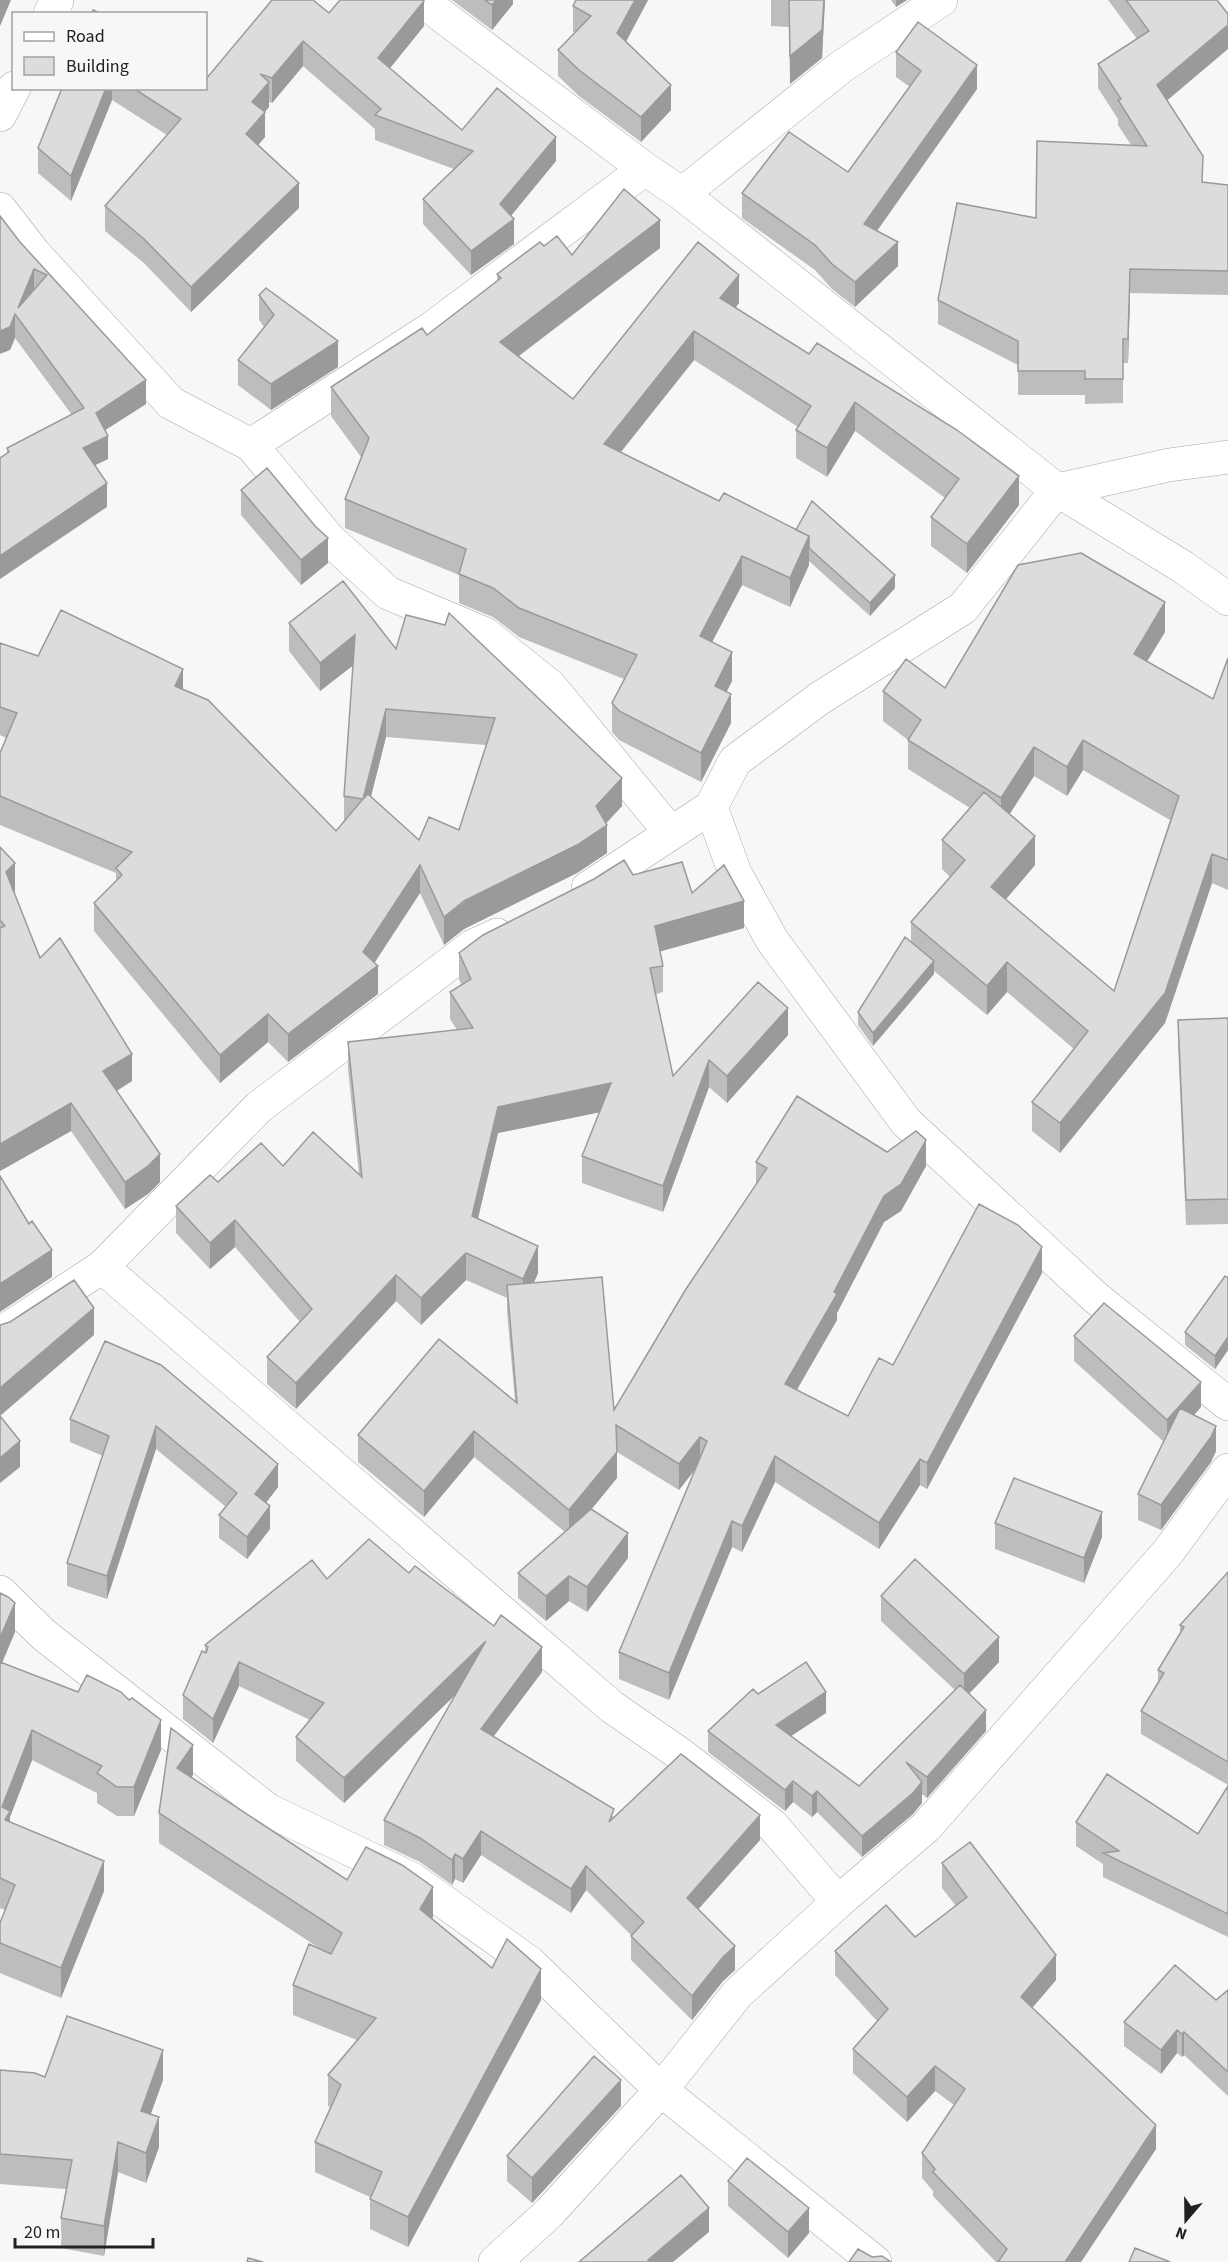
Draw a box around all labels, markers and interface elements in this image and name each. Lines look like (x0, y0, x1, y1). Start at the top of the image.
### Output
legend (12, 12, 207, 90)
text: Road (66, 24, 105, 49)
text: Building (66, 54, 129, 79)
north arrow (1156, 2190, 1216, 2250)
scale bar (15, 2211, 153, 2249)
text: 20 m (24, 2220, 60, 2245)
text: N (1172, 2221, 1190, 2245)

